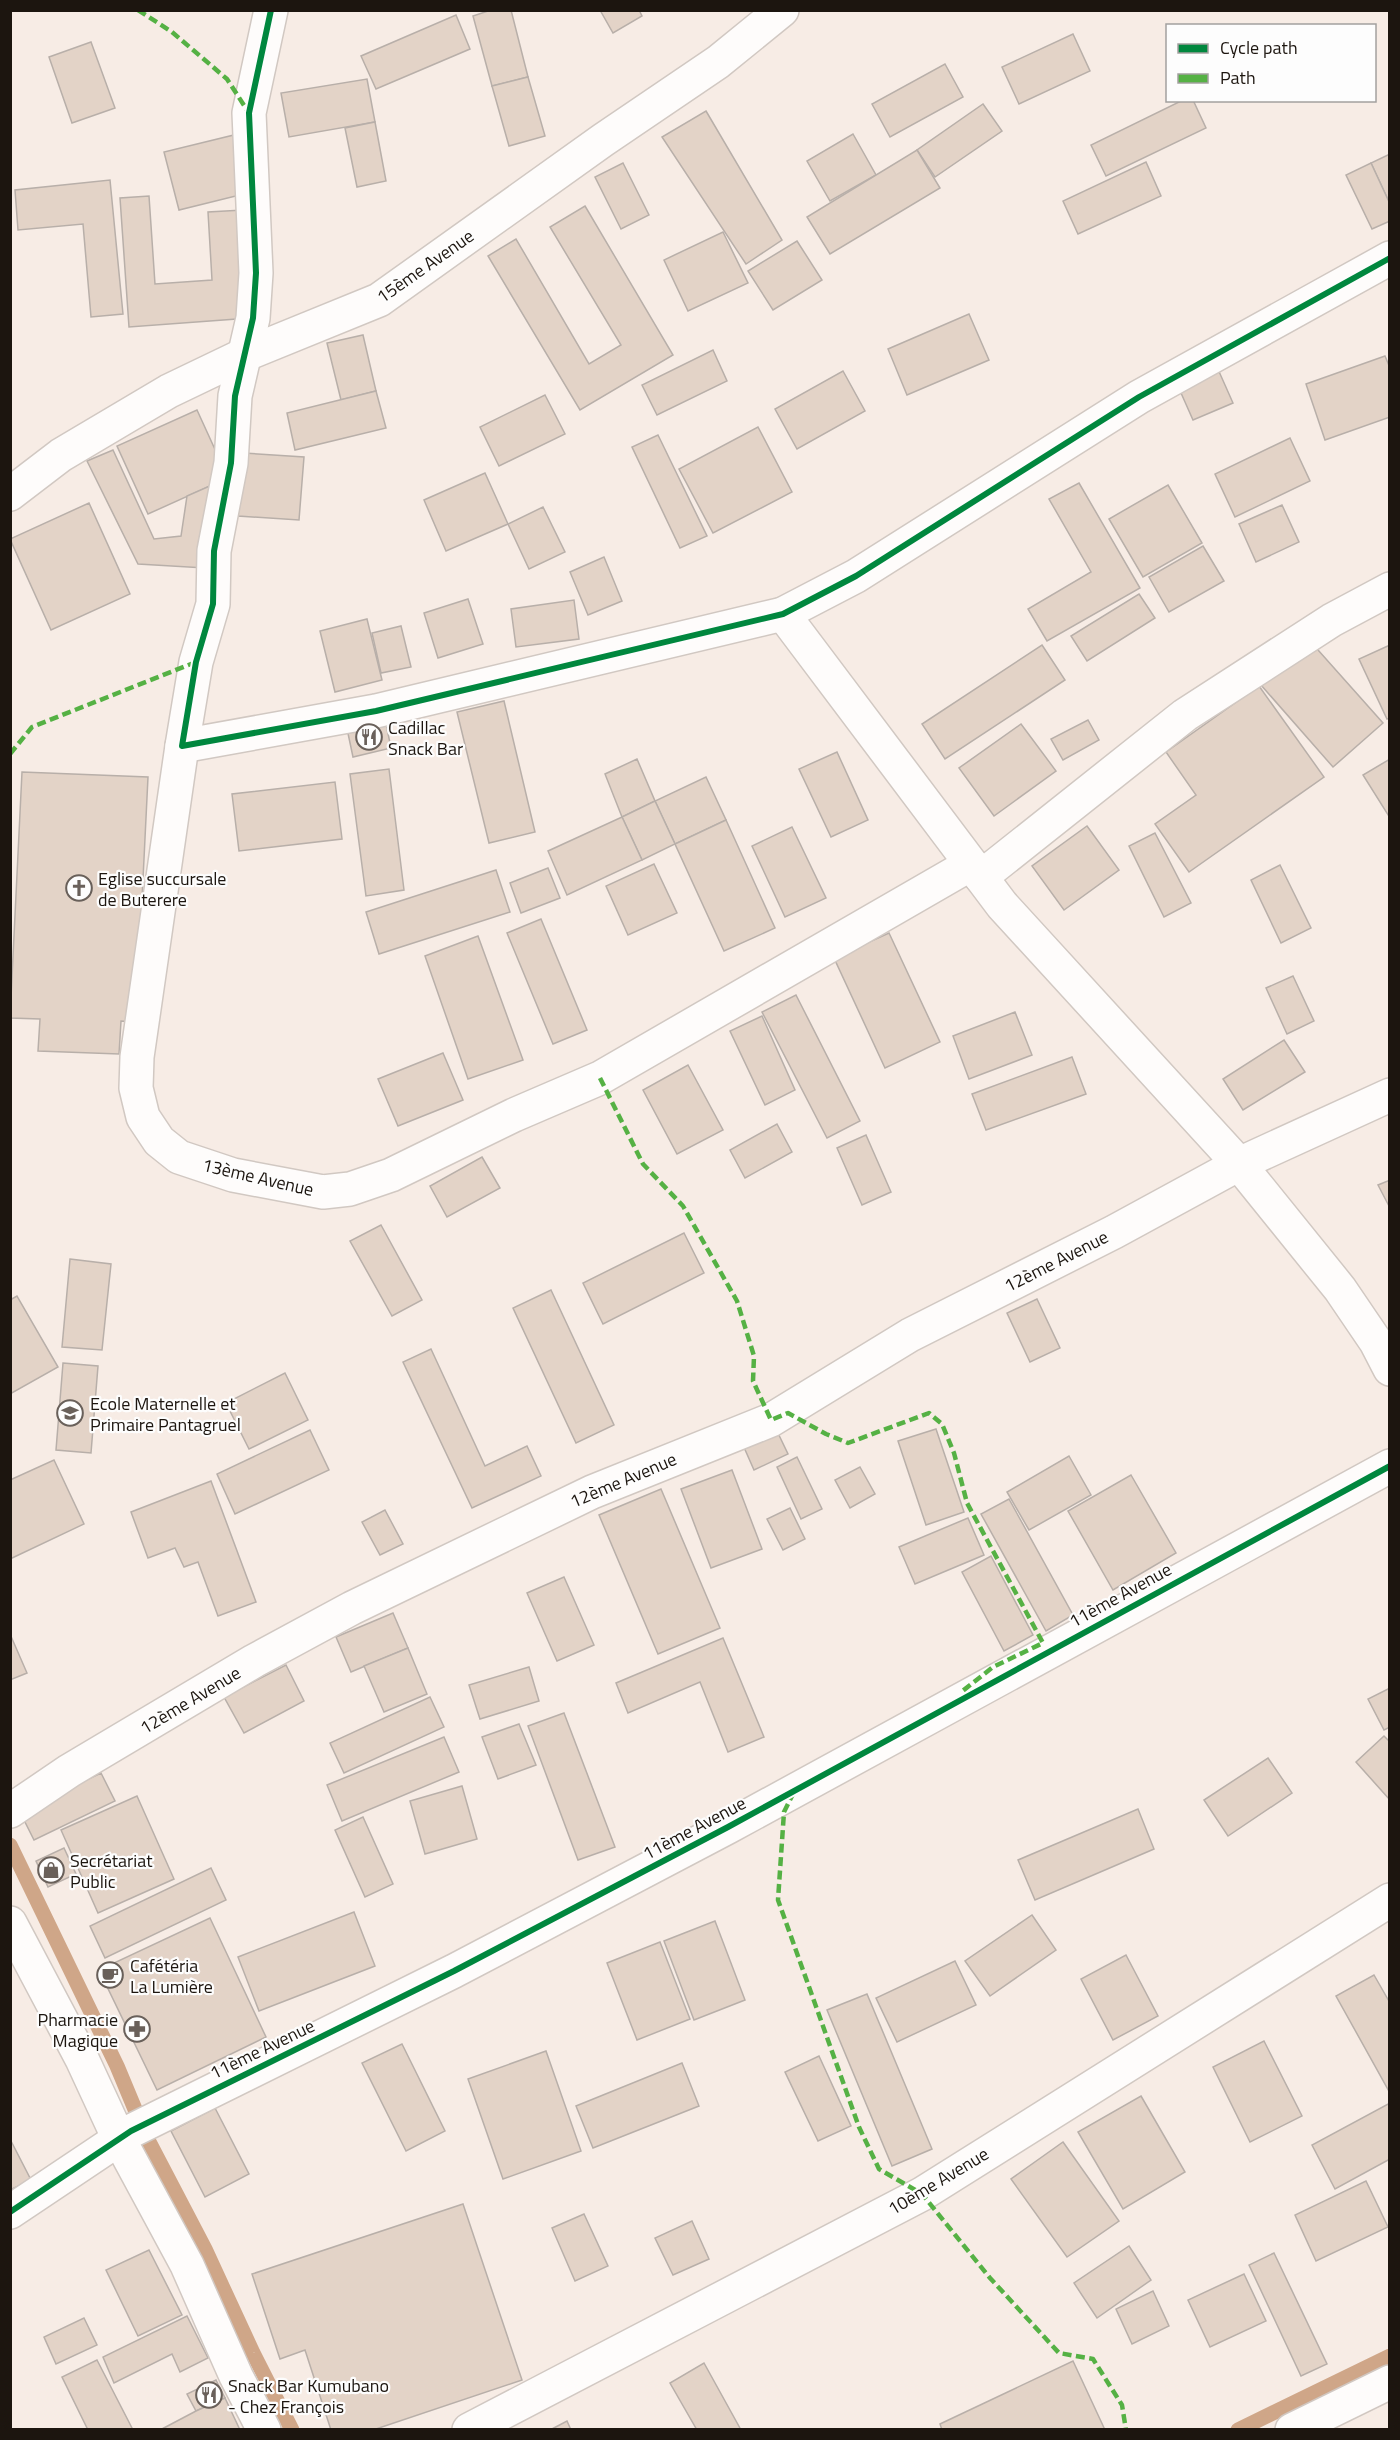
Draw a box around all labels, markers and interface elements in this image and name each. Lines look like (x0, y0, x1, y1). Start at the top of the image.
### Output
legend (1166, 24, 1376, 102)
text: Cycle path (1220, 34, 1298, 61)
text: Path (1220, 64, 1256, 91)
street label: 15ème Avenue (371, 222, 479, 310)
place label: Cadillac Snack Bar (388, 714, 463, 762)
restaurant icon: Cadillac Snack Bar (354, 722, 384, 752)
place label: Eglise succursale de Buterere (98, 865, 226, 913)
church icon: Eglise succursale de Buterere (64, 873, 94, 903)
street label: 13ème Avenue (200, 1151, 316, 1203)
street label: 12ème Avenue (999, 1223, 1113, 1299)
place label: Ecole Maternelle et Primaire Pantagruel (90, 1390, 241, 1438)
school or university icon: Ecole Maternelle et Primaire Pantagruel (55, 1398, 85, 1428)
street label: 12ème Avenue (565, 1445, 681, 1515)
street label: 11ème Avenue (1064, 1556, 1176, 1634)
street label: 12ème Avenue (134, 1659, 246, 1741)
street label: 11ème Avenue (637, 1789, 751, 1867)
place label: Secrétariat Public (70, 1847, 153, 1895)
shop icon: Secrétariat Public (36, 1855, 66, 1885)
place label: Cafétéria La Lumière (130, 1952, 213, 2000)
cafe icon: Cafétéria La Lumière (95, 1960, 125, 1990)
place label: Pharmacie Magique (37, 2006, 118, 2054)
street label: 11ème Avenue (205, 2012, 319, 2086)
pharmacy icon: Pharmacie Magique (122, 2014, 152, 2044)
street label: 10ème Avenue (882, 2140, 994, 2222)
place label: Snack Bar Kumubano - Chez François (228, 2372, 389, 2420)
restaurant icon: Snack Bar Kumubano - Chez François (194, 2380, 224, 2410)

